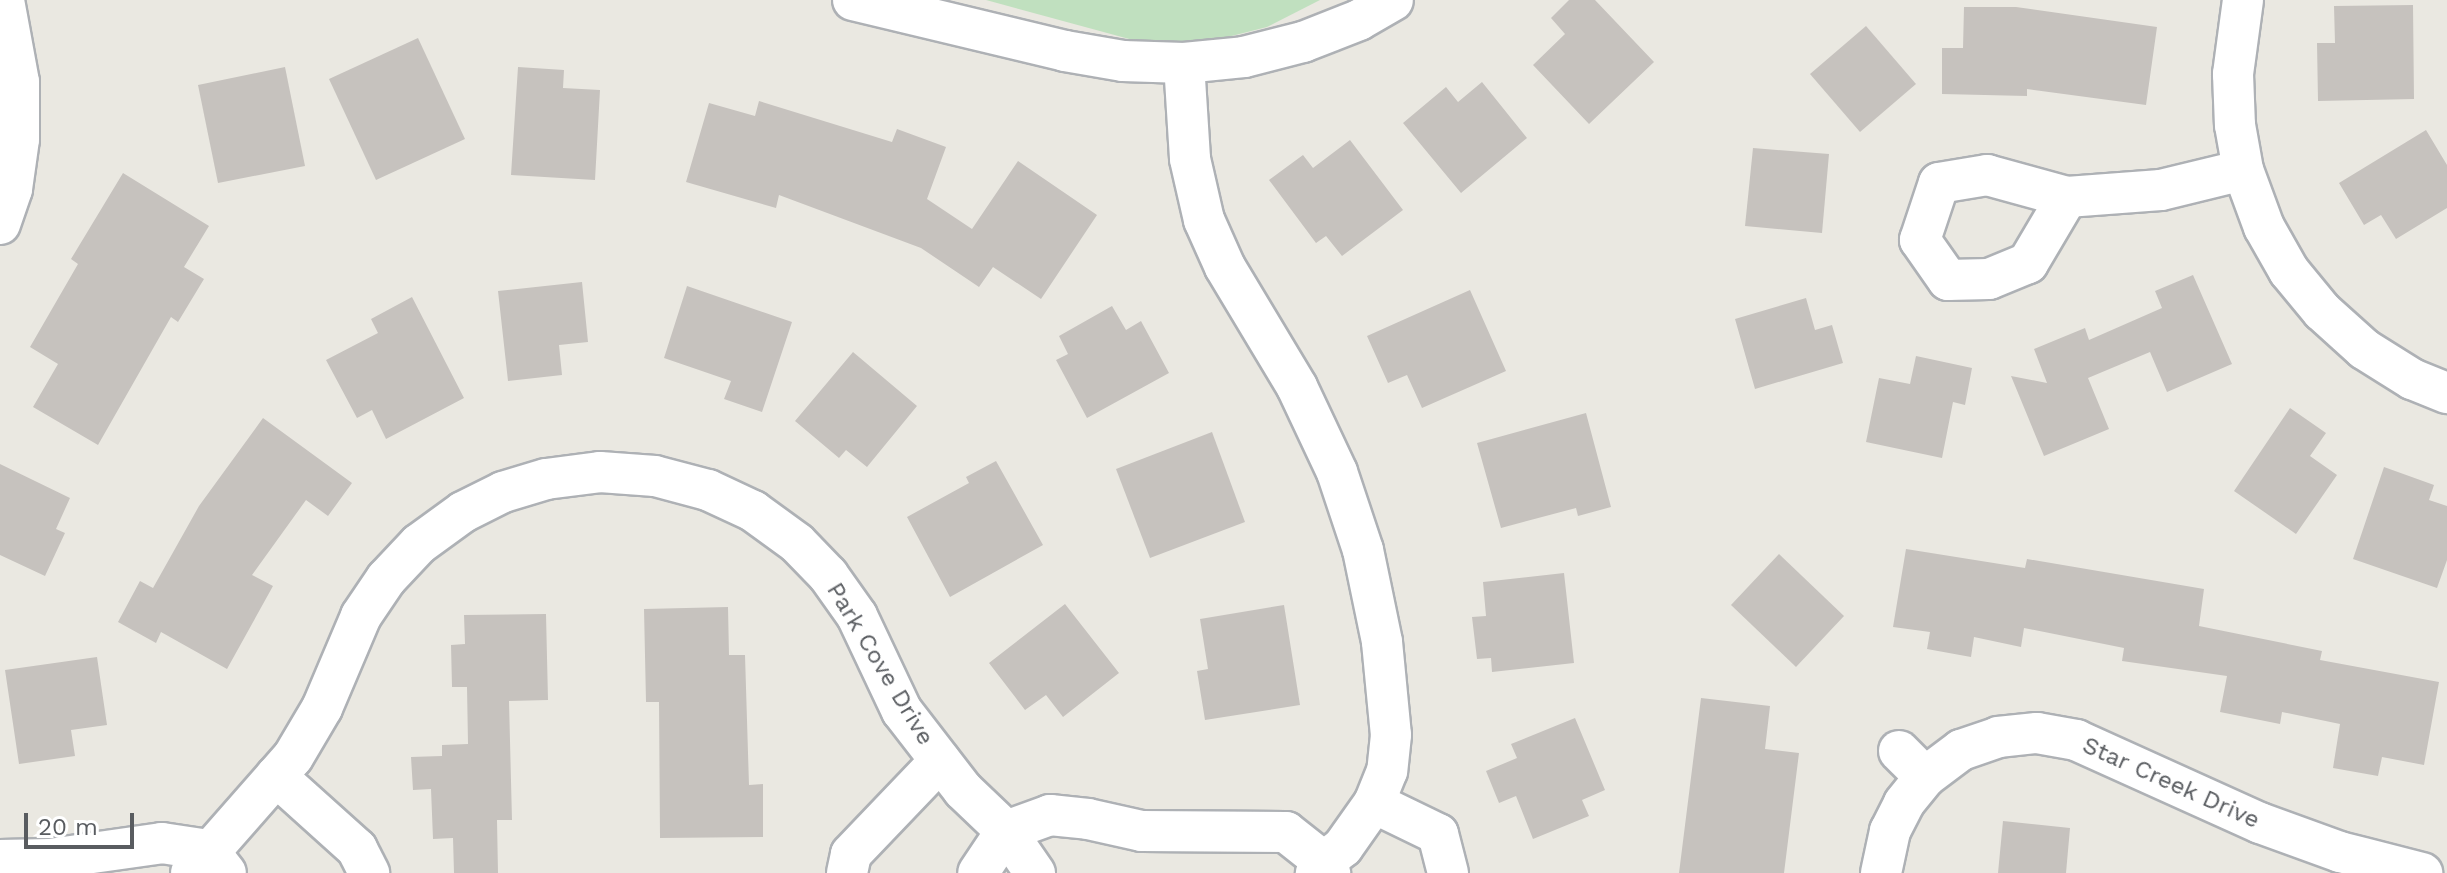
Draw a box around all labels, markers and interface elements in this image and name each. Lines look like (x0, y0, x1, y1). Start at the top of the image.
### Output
street label: Park Cove Drive (820, 577, 940, 751)
street label: Star Creek Drive (2077, 731, 2265, 835)
scale bar (28, 797, 138, 847)
text: 20 m (38, 813, 98, 841)

